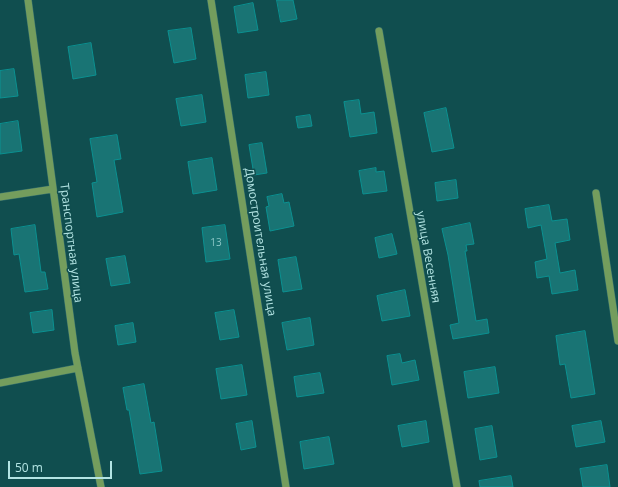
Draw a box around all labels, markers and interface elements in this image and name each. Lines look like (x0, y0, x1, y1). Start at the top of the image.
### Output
street label: Домостроительная улица (241, 167, 279, 317)
street label: Транспортная улица (57, 182, 85, 304)
street label: улица Весенняя (413, 210, 443, 304)
house number: 13 (210, 237, 222, 249)
scale bar (10, 453, 114, 479)
text: 50 m (15, 459, 43, 476)

